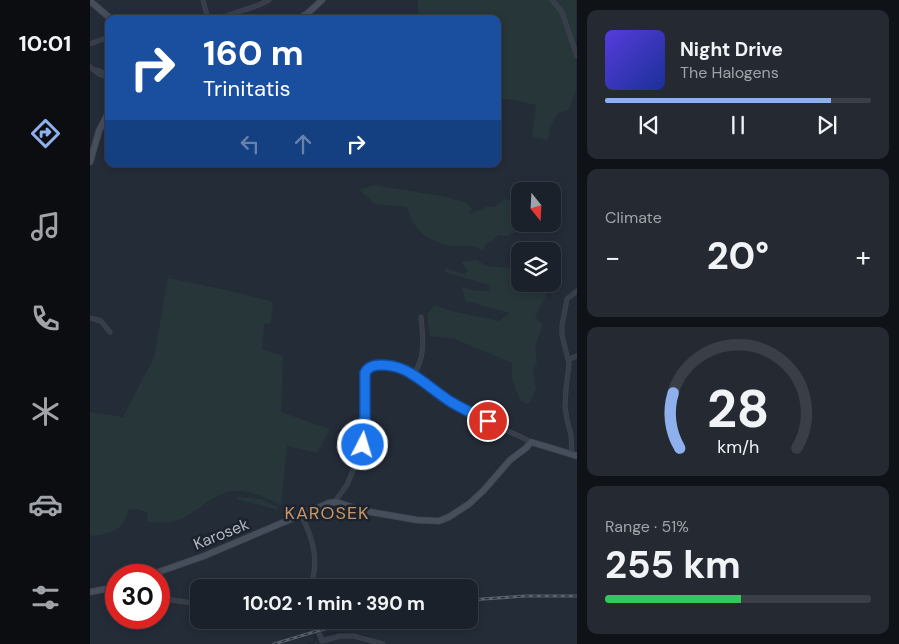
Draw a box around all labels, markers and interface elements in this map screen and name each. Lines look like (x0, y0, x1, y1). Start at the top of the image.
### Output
text: 10:01 (19, 29, 71, 58)
text: 160 m (203, 30, 304, 76)
icon: right (120, 35, 185, 100)
text: Night Drive (680, 37, 783, 62)
text: The Halogens (680, 62, 779, 83)
text: Trinitatis (203, 74, 291, 103)
icon: previous (635, 111, 663, 139)
icon: pause (724, 111, 752, 139)
icon: next (813, 111, 841, 139)
icon: directions (28, 116, 63, 151)
icon: left (236, 130, 264, 158)
icon: ahead (289, 130, 317, 158)
icon: right (342, 130, 370, 158)
north arrow (511, 182, 561, 232)
map controls (511, 182, 561, 292)
text: Climate (605, 207, 662, 228)
icon: music (28, 209, 63, 244)
text: 20° (707, 231, 769, 281)
text: − (605, 239, 620, 276)
text: + (856, 239, 871, 276)
button: layers (511, 242, 561, 292)
icon: phone (28, 301, 63, 336)
text: 28 (707, 375, 769, 443)
icon: climate (28, 394, 63, 429)
pin (467, 400, 509, 442)
icon: arrive (474, 407, 502, 435)
position arrow (336, 418, 388, 470)
text: km/h (717, 435, 759, 459)
icon: car (28, 487, 63, 522)
district label: KAROSEK (284, 501, 370, 525)
street label: Karosek (190, 513, 252, 555)
text: Range · 51% (605, 516, 689, 537)
text: 255 km (605, 540, 741, 590)
speed limit sign: 30 (105, 564, 170, 629)
icon: filters (28, 580, 63, 615)
text: 10:02 · 1 min · 390 m (243, 591, 425, 616)

